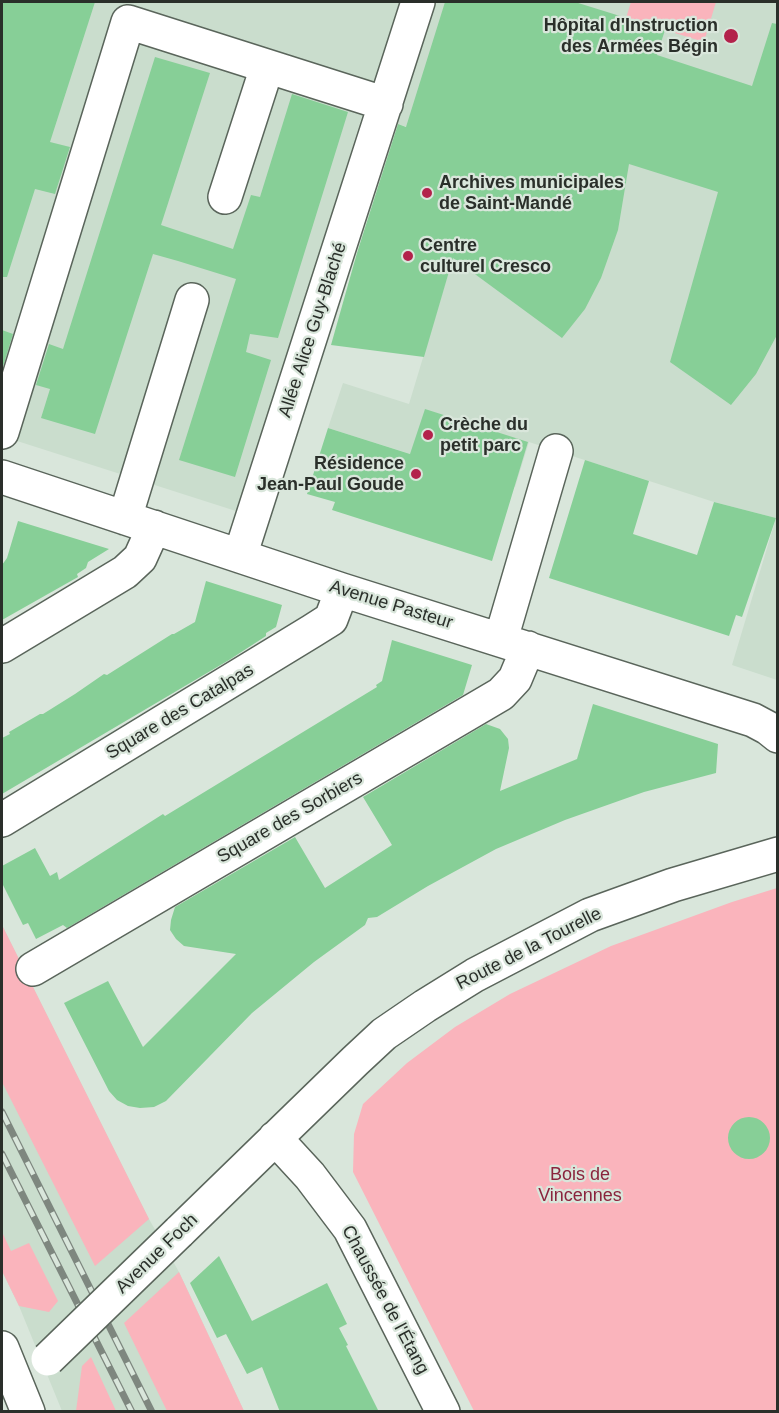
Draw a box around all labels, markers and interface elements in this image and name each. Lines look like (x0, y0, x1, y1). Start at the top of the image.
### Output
place label: Hôpital d'Instruction des Armées Bégin (544, 15, 718, 57)
marker: Hôpital d'Instruction des Armées Bégin (722, 27, 740, 45)
place label: Archives municipales de Saint-Mandé (439, 172, 624, 214)
marker: Archives municipales de Saint-Mandé (420, 186, 434, 200)
place label: Centre culturel Cresco (420, 235, 551, 278)
street label: Allée Alice Guy-Blaché (274, 240, 352, 420)
marker: Centre culturel Cresco (401, 249, 415, 263)
place label: Crèche du petit parc (440, 414, 528, 456)
marker: Crèche du petit parc (421, 428, 435, 442)
place label: Résidence Jean-Paul Goude (257, 453, 404, 496)
marker: Résidence Jean-Paul Goude (409, 467, 423, 481)
street label: Avenue Pasteur (327, 576, 455, 634)
street label: Square des Catalpas (102, 659, 258, 765)
street label: Square des Sorbiers (214, 768, 366, 868)
street label: Route de la Tourelle (453, 903, 605, 995)
park label: Bois de Vincennes (538, 1164, 622, 1206)
street label: Avenue Foch (111, 1210, 203, 1298)
street label: Chaussée de l'Étang (337, 1222, 433, 1378)

